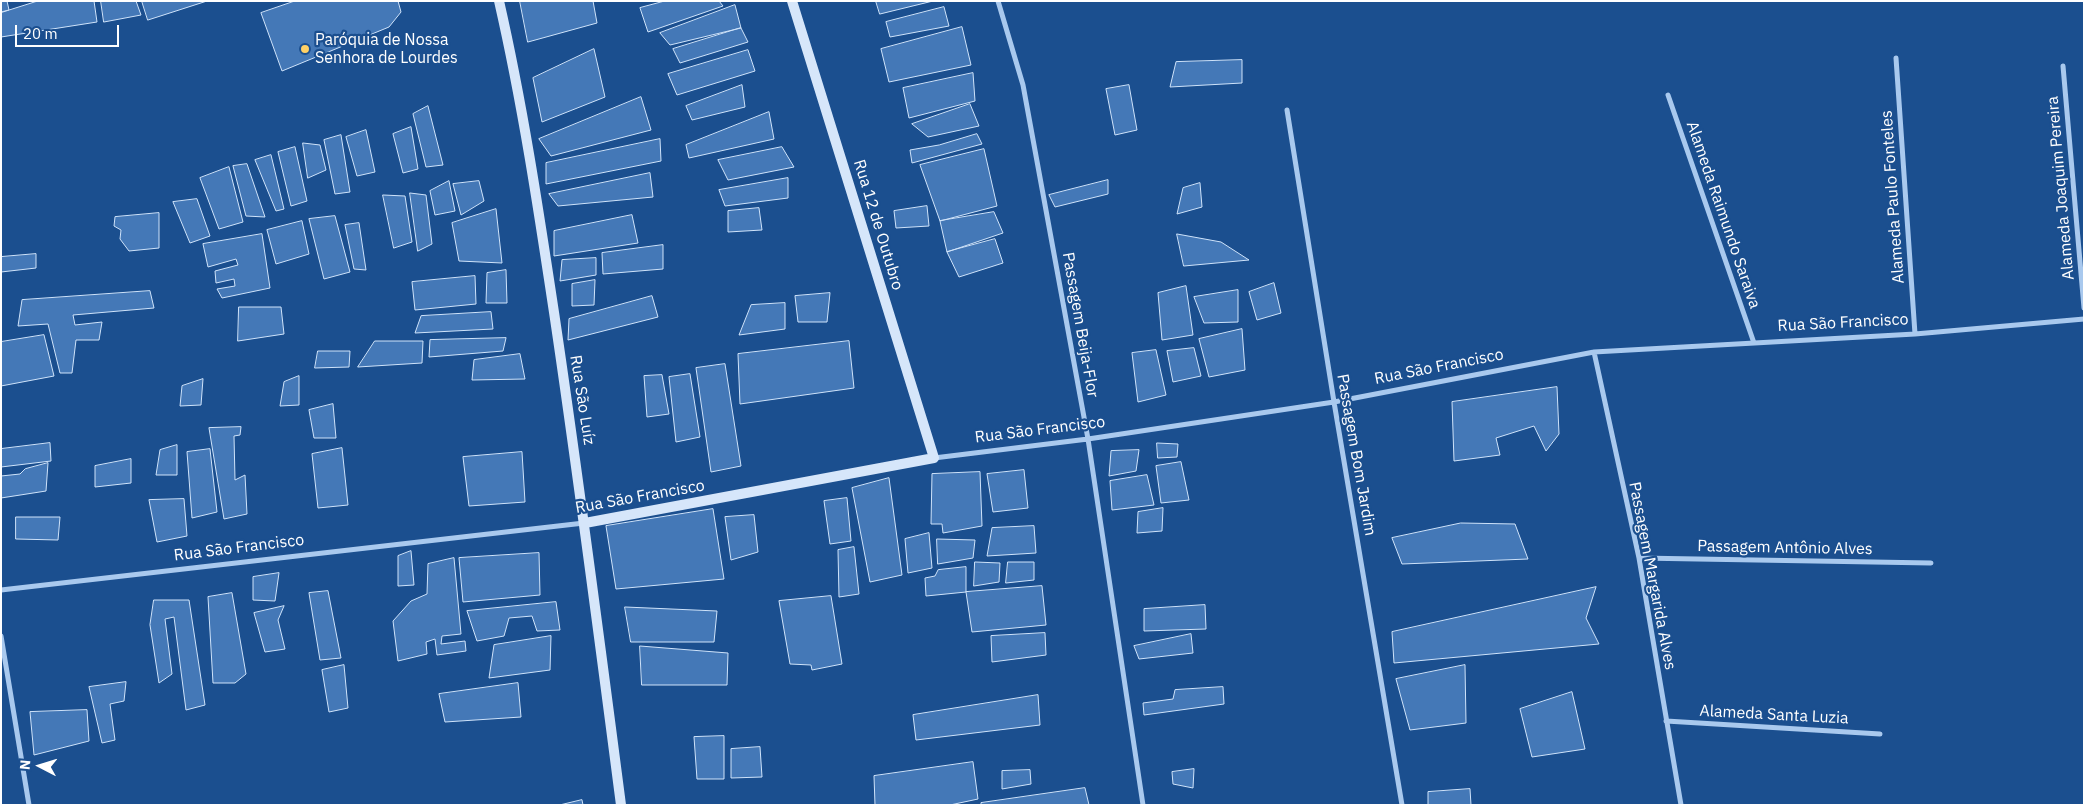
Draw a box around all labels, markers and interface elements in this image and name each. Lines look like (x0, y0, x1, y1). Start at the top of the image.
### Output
scale bar (18, 15, 121, 47)
text: 20 m (23, 24, 58, 43)
place label: Paróquia de Nossa Senhora de Lourdes (315, 30, 458, 68)
marker: Paróquia de Nossa Senhora de Lourdes (299, 43, 311, 55)
street label: Alameda Joaquim Pereira (2043, 95, 2079, 281)
street label: Alameda Paulo Fonteles (1877, 110, 1909, 284)
street label: Alameda Raimundo Saraiva (1682, 119, 1764, 311)
street label: Rua 12 de Outubro (849, 157, 907, 293)
street label: Passagem Beija-Flor (1058, 251, 1102, 399)
street label: Rua São Francisco (1777, 310, 1909, 336)
street label: Rua São Francisco (1373, 345, 1505, 389)
street label: Rua São Luíz (565, 354, 599, 446)
street label: Passagem Bom Jardim (1332, 373, 1380, 537)
street label: Rua São Francisco (974, 412, 1106, 448)
street label: Rua São Francisco (574, 476, 706, 518)
street label: Passagem Margarida Alves (1624, 480, 1680, 672)
street label: Rua São Francisco (173, 530, 305, 566)
street label: Passagem Antônio Alves (1697, 537, 1873, 559)
street label: Alameda Santa Luzia (1699, 702, 1849, 728)
north arrow (15, 741, 65, 791)
text: N (16, 759, 34, 771)

